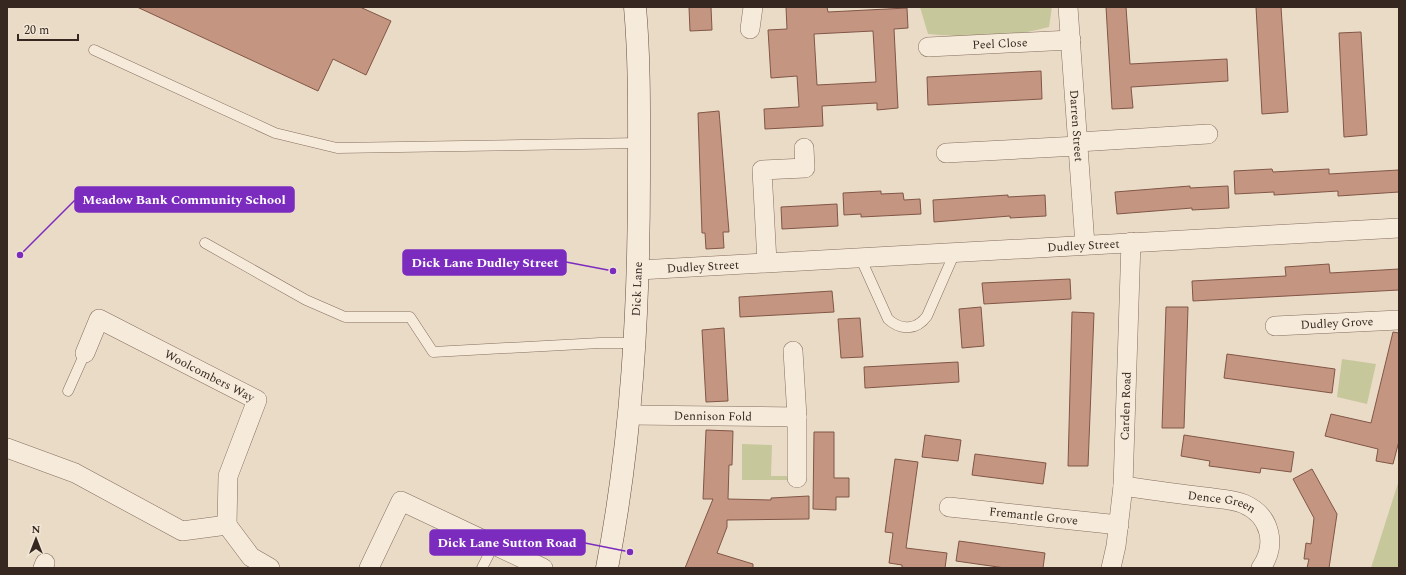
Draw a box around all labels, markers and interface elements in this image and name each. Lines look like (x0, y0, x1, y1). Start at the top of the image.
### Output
scale bar (18, 16, 78, 42)
text: 20 m (24, 21, 49, 40)
street label: Peel Close (972, 33, 1028, 55)
street label: Darren Street (1064, 89, 1088, 162)
callout: Meadow Bank Community School (75, 187, 294, 212)
text: Meadow Bank Community School (82, 190, 286, 210)
street label: Dudley Street (1047, 234, 1120, 257)
callout: Dick Lane Dudley Street (403, 250, 566, 275)
text: Dick Lane Dudley Street (411, 253, 559, 273)
street label: Dudley Street (666, 255, 740, 278)
street label: Dick Lane (627, 261, 648, 317)
street label: Dudley Grove (1300, 312, 1374, 335)
street label: Woolcombers Way (161, 345, 259, 408)
street label: Carden Road (1115, 371, 1137, 441)
street label: Dennison Fold (674, 407, 752, 426)
street label: Dence Green (1187, 486, 1260, 518)
street label: Fremantle Grove (988, 502, 1079, 531)
north arrow (16, 519, 56, 559)
text: N (32, 521, 41, 538)
callout: Dick Lane Sutton Road (430, 530, 585, 555)
text: Dick Lane Sutton Road (437, 533, 577, 553)

